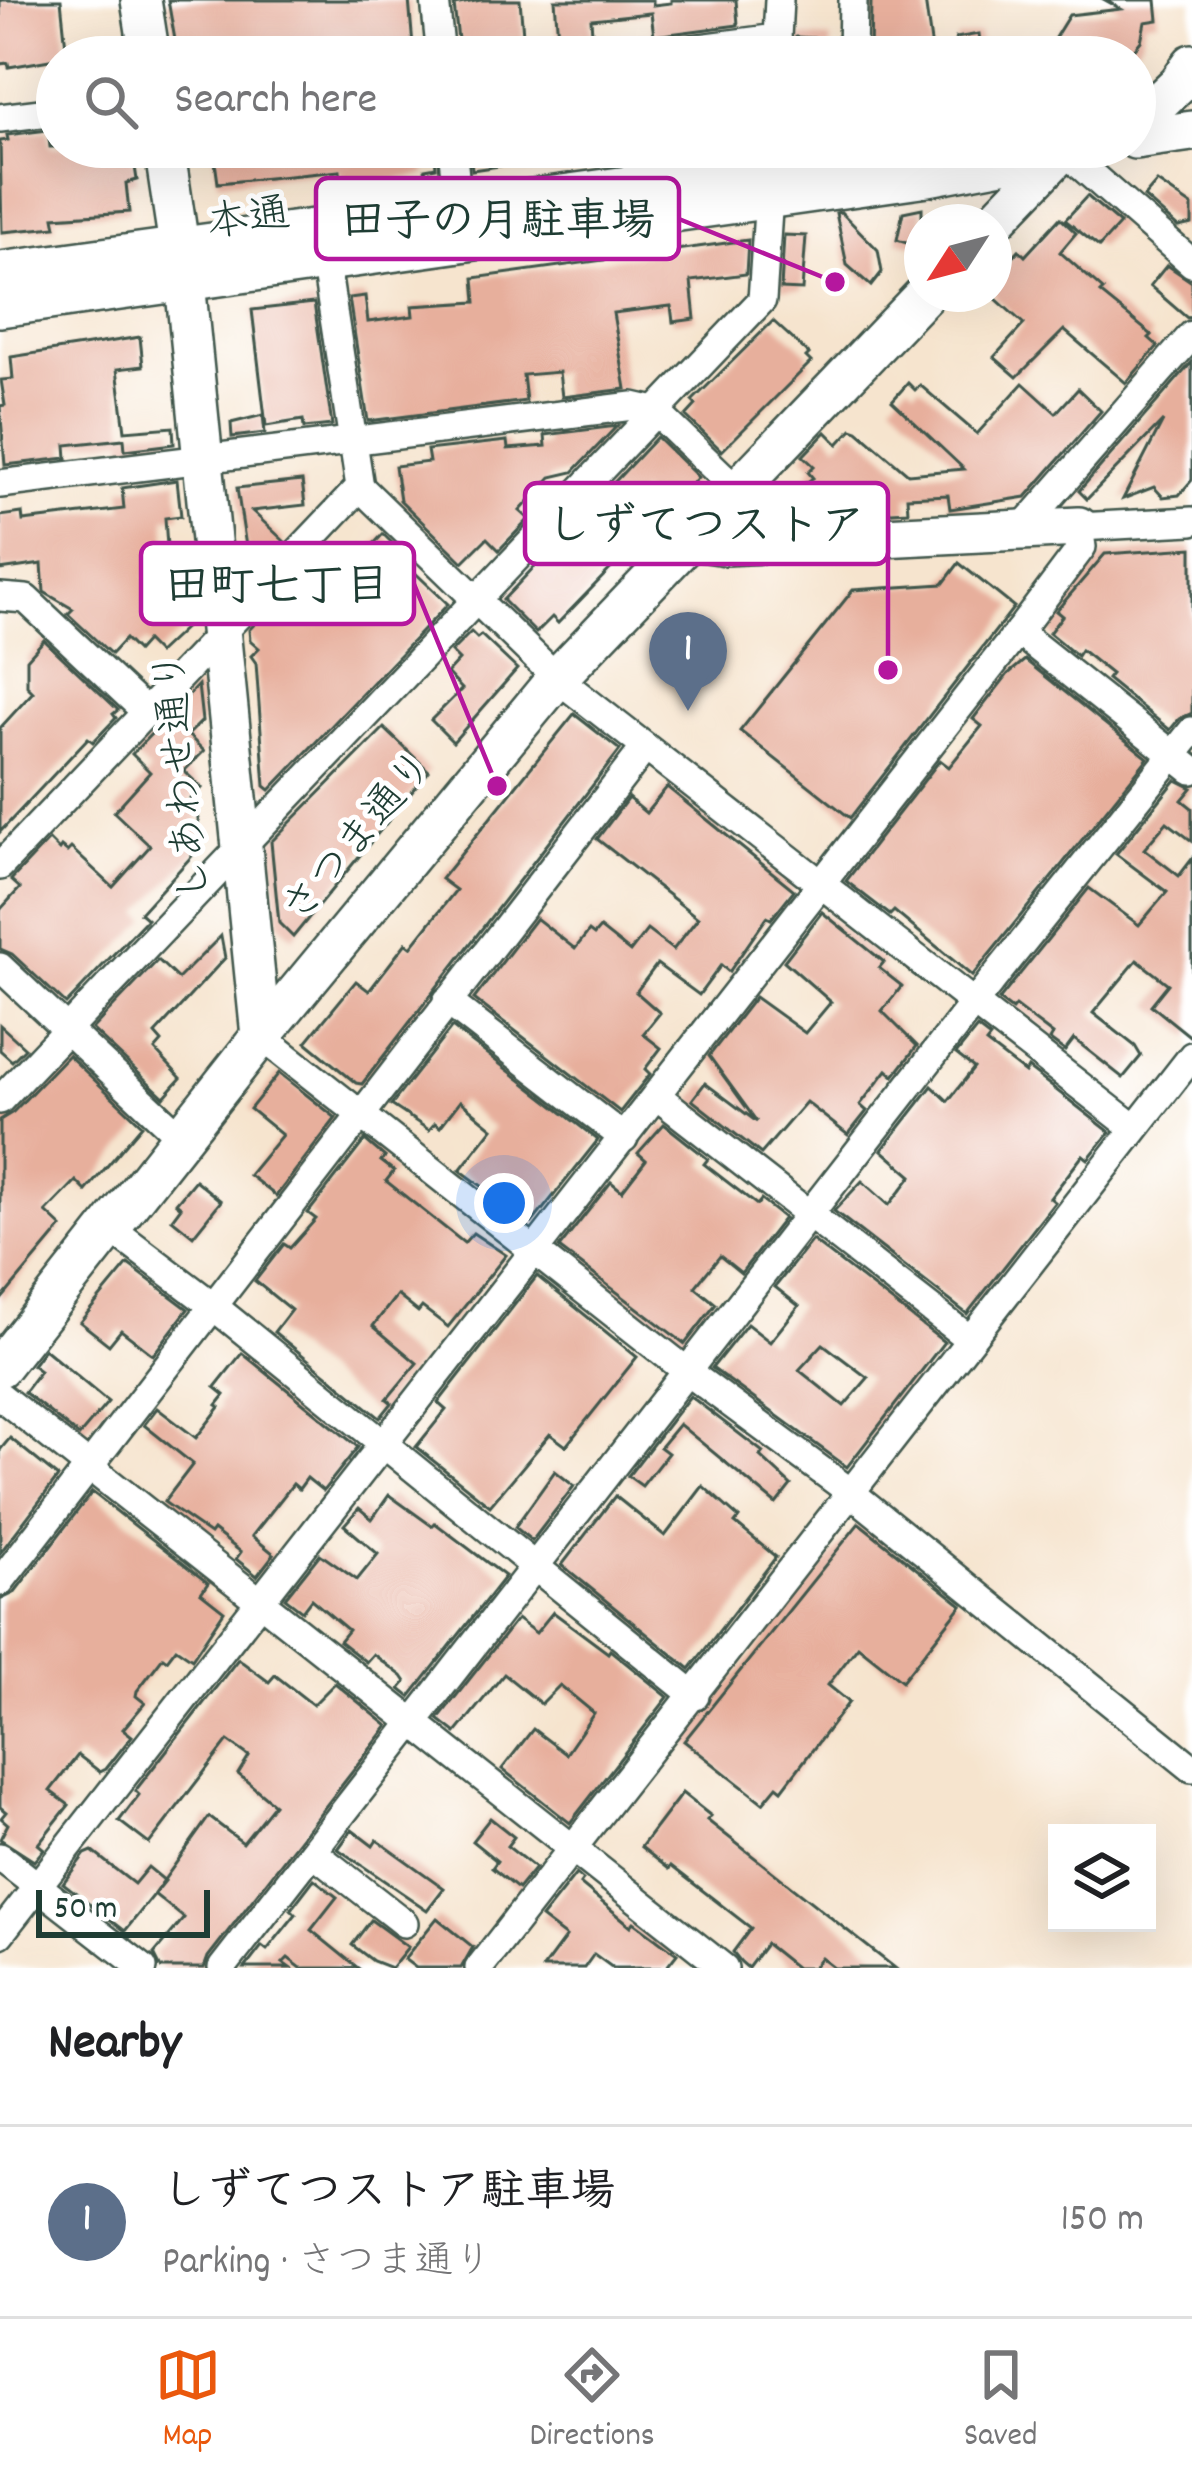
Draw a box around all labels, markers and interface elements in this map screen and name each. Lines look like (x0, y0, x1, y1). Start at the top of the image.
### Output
search box (36, 36, 1156, 168)
icon: search (78, 69, 144, 135)
text: Search here (174, 70, 377, 134)
callout: 田子の月駐車場 (316, 178, 679, 259)
street label: 本通 (203, 186, 295, 258)
text: 田子の月駐車場 (340, 193, 656, 257)
north arrow (904, 204, 1012, 312)
callout: しずてつストア (525, 483, 888, 564)
text: しずてつストア (547, 498, 865, 562)
callout: 田町七丁目 (141, 543, 414, 624)
text: 田町七丁目 (164, 558, 390, 622)
pin: 1 (649, 612, 727, 711)
street label: しあわせ通り (143, 647, 229, 903)
street label: さつま通り (271, 739, 451, 939)
your location (474, 1173, 534, 1233)
map controls (1048, 1824, 1156, 1932)
button: layers (1048, 1824, 1156, 1932)
scale bar (36, 1884, 210, 1937)
text: 50 m (54, 1887, 118, 1934)
text: Nearby (48, 2010, 181, 2082)
text: しずてつストア駐車場 (162, 2163, 616, 2227)
text: 1 (83, 2194, 91, 2249)
text: 150 m (1060, 2194, 1144, 2249)
text: Parking · さつま通り (162, 2237, 493, 2292)
tab: Map (155, 2342, 221, 2461)
tab: Directions (530, 2342, 655, 2461)
tab: Saved (964, 2342, 1037, 2461)

